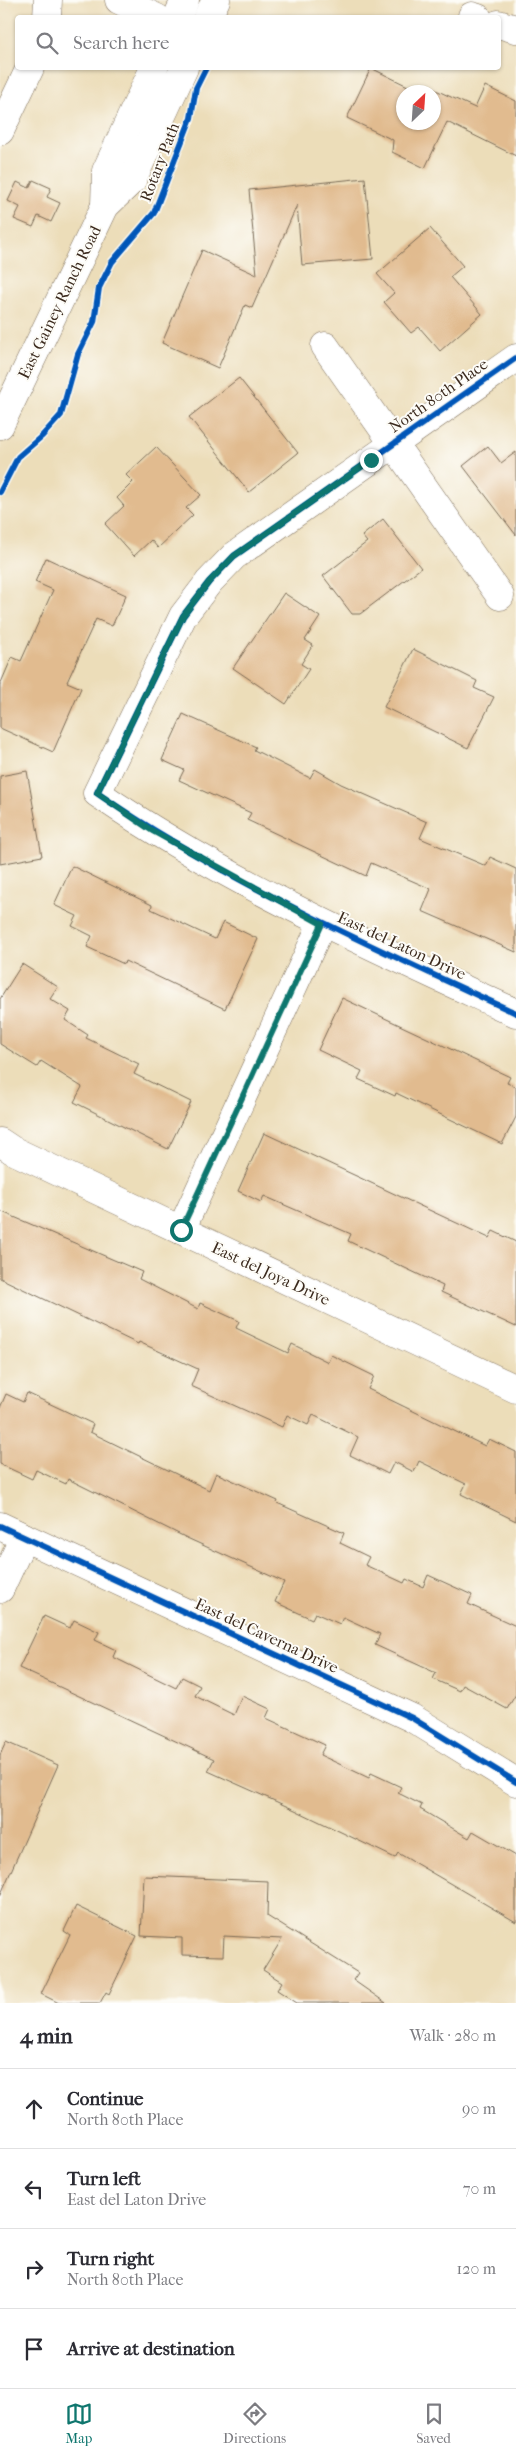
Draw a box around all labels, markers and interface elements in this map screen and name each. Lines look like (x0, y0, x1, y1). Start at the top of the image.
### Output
search box (15, 15, 501, 70)
icon: search (33, 29, 61, 57)
text: Search here (73, 32, 169, 54)
north arrow (396, 85, 441, 130)
street label: Rotary Path (136, 120, 183, 204)
street label: East Gainey Ranch Road (14, 222, 105, 382)
street label: North 80th Place (385, 354, 491, 437)
route end (360, 449, 383, 472)
street label: East del Laton Drive (335, 907, 469, 984)
route start (170, 1219, 193, 1242)
street label: East del Joya Drive (209, 1238, 333, 1309)
street label: East del Caverna Drive (192, 1594, 342, 1677)
text: 4 min (20, 2024, 73, 2048)
text: Walk · 280 m (409, 2026, 496, 2045)
text: Continue (67, 2088, 143, 2110)
icon: ahead (20, 2095, 48, 2123)
text: 90 m (462, 2099, 496, 2118)
text: North 80th Place (67, 2110, 183, 2129)
text: Turn left (67, 2168, 141, 2190)
icon: left (20, 2175, 48, 2203)
text: 70 m (463, 2179, 496, 2198)
text: East del Laton Drive (67, 2190, 206, 2209)
text: Turn right (67, 2248, 154, 2270)
icon: right (20, 2255, 48, 2283)
text: 120 m (457, 2259, 496, 2278)
text: North 80th Place (67, 2270, 183, 2289)
icon: arrive (20, 2335, 48, 2363)
text: Arrive at destination (67, 2338, 235, 2360)
tab: Map (65, 2400, 93, 2447)
tab: Directions (223, 2400, 286, 2447)
tab: Saved (416, 2400, 451, 2447)

